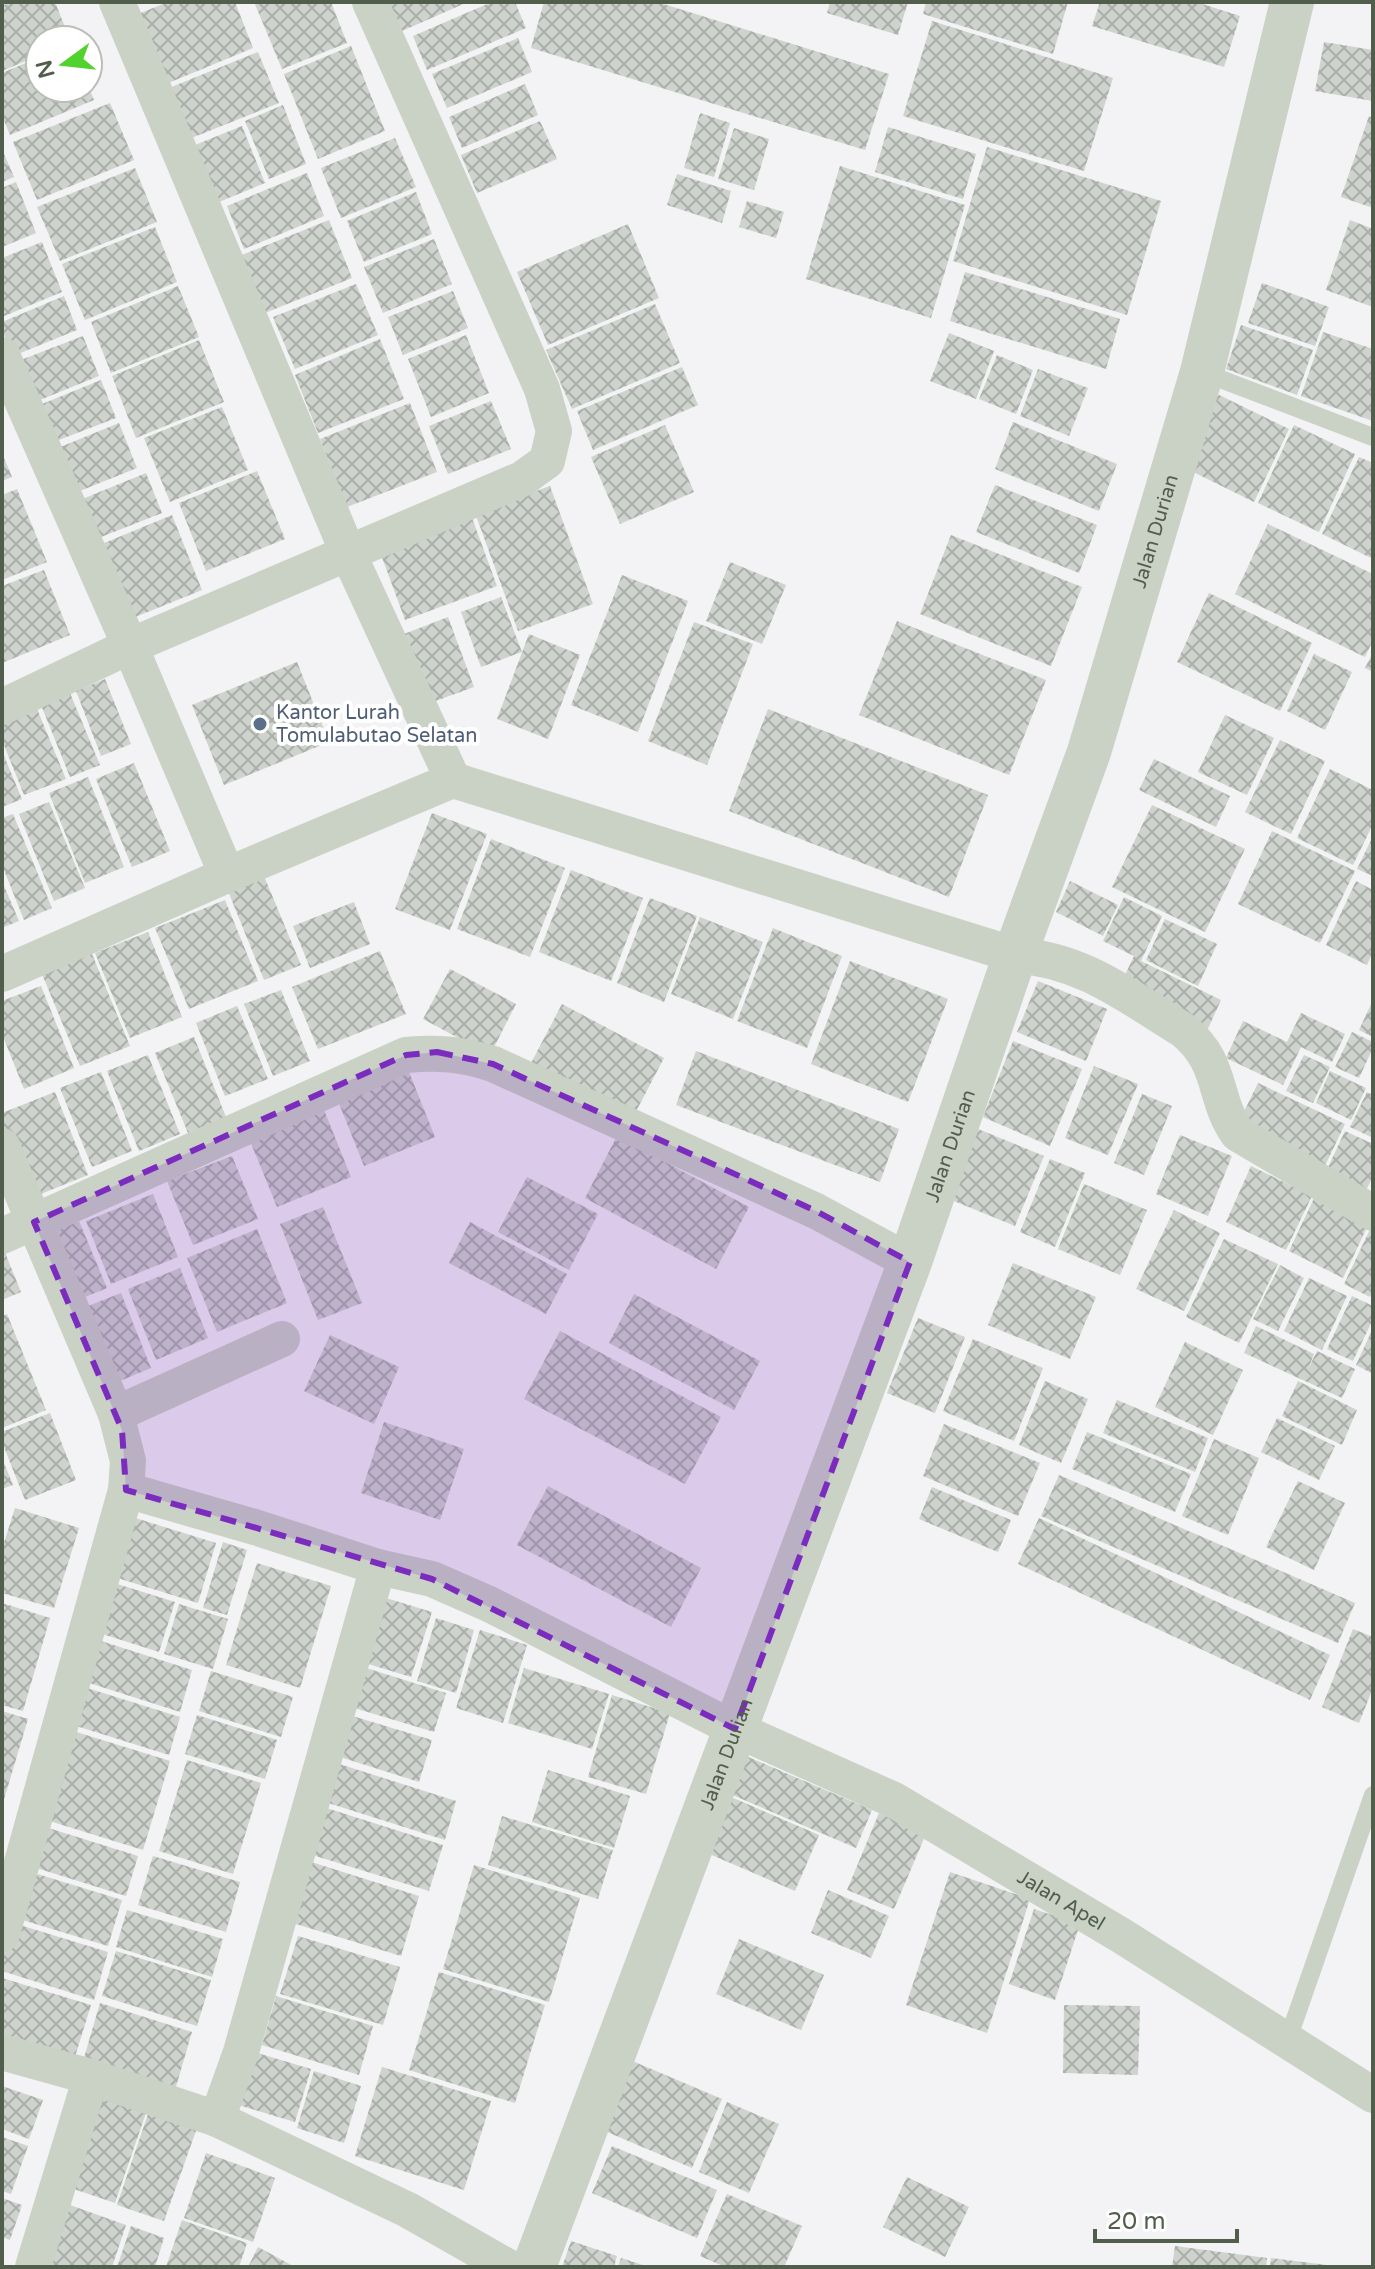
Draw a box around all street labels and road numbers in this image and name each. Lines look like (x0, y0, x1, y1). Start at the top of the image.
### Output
street label: Jalan Durian (1127, 472, 1184, 591)
street label: Jalan Durian (920, 1087, 981, 1205)
street label: Jalan Durian (695, 1695, 759, 1813)
street label: Jalan Apel (1013, 1865, 1109, 1936)

